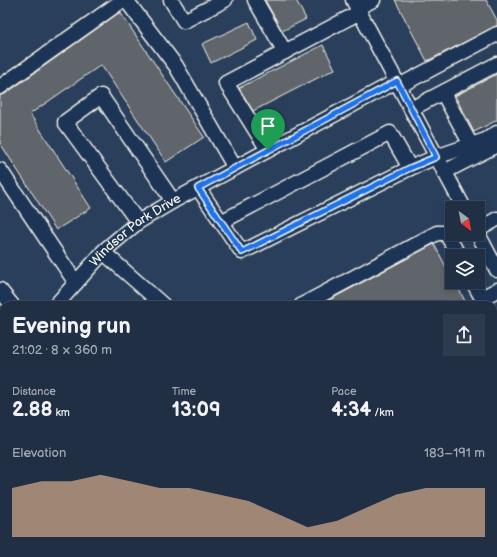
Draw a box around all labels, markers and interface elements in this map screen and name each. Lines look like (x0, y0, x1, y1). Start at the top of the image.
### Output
pin (251, 109, 285, 150)
icon: arrive (257, 115, 279, 137)
street label: Windsor Park Drive (86, 190, 184, 270)
north arrow (445, 201, 485, 241)
map controls (445, 201, 485, 289)
button: layers (445, 249, 485, 289)
text: Evening run (12, 313, 131, 340)
button: share (443, 314, 485, 356)
text: 21:02 · 8 × 360 m (12, 342, 112, 358)
text: Distance (12, 385, 56, 398)
text: Time (172, 385, 196, 398)
text: Pace (331, 385, 356, 398)
text: 2.88 (12, 398, 52, 422)
text: 13:09 (172, 398, 221, 422)
text: 4:34 (331, 398, 371, 422)
text: km (52, 406, 70, 419)
text: /km (371, 406, 394, 419)
text: Elevation (12, 445, 66, 461)
text: 183–191 m (424, 445, 485, 461)

